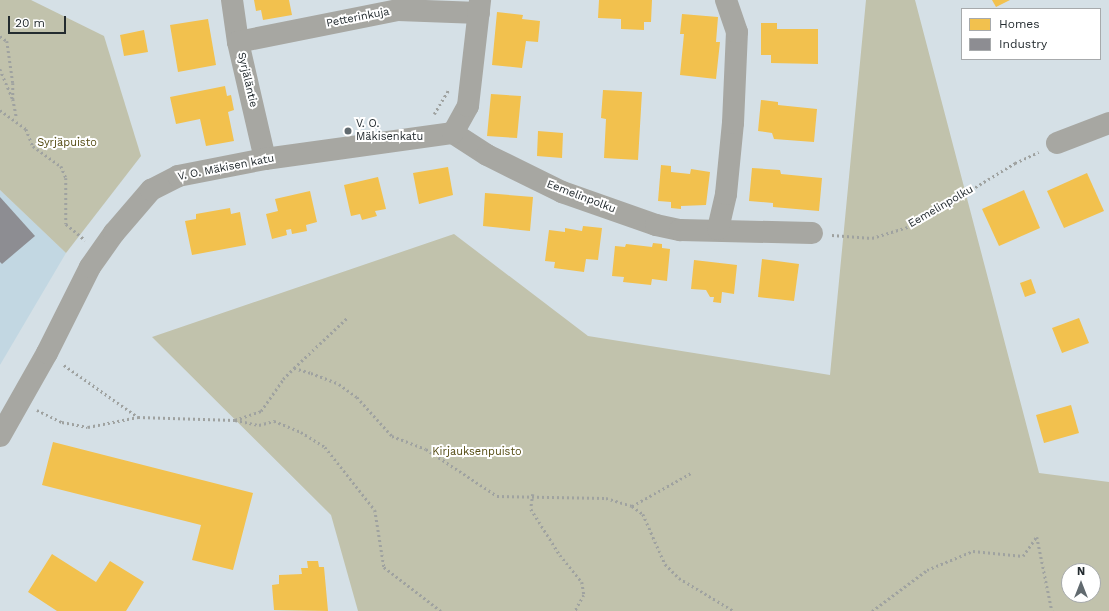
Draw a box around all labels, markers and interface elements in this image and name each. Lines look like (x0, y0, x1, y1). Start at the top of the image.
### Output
street label: Petterinkuja (325, 5, 391, 31)
scale bar (10, 8, 68, 34)
legend (961, 8, 1101, 60)
text: 20 m (15, 16, 45, 30)
text: Homes (999, 17, 1040, 31)
text: Industry (999, 37, 1047, 51)
street label: Syrjäläntie (234, 51, 260, 109)
place label: V. O. Mäkisenkatu (356, 118, 423, 144)
marker: V. O. Mäkisenkatu (343, 126, 353, 136)
park label: Syrjäpuisto (37, 136, 97, 150)
street label: V. O. Mäkisen katu (177, 152, 275, 184)
street label: Eemelinpolku (545, 178, 617, 216)
street label: Eemelinpolku (906, 183, 976, 231)
park label: Kirjauksenpuisto (432, 445, 522, 459)
north arrow (1061, 563, 1101, 603)
text: N (1077, 565, 1085, 578)

